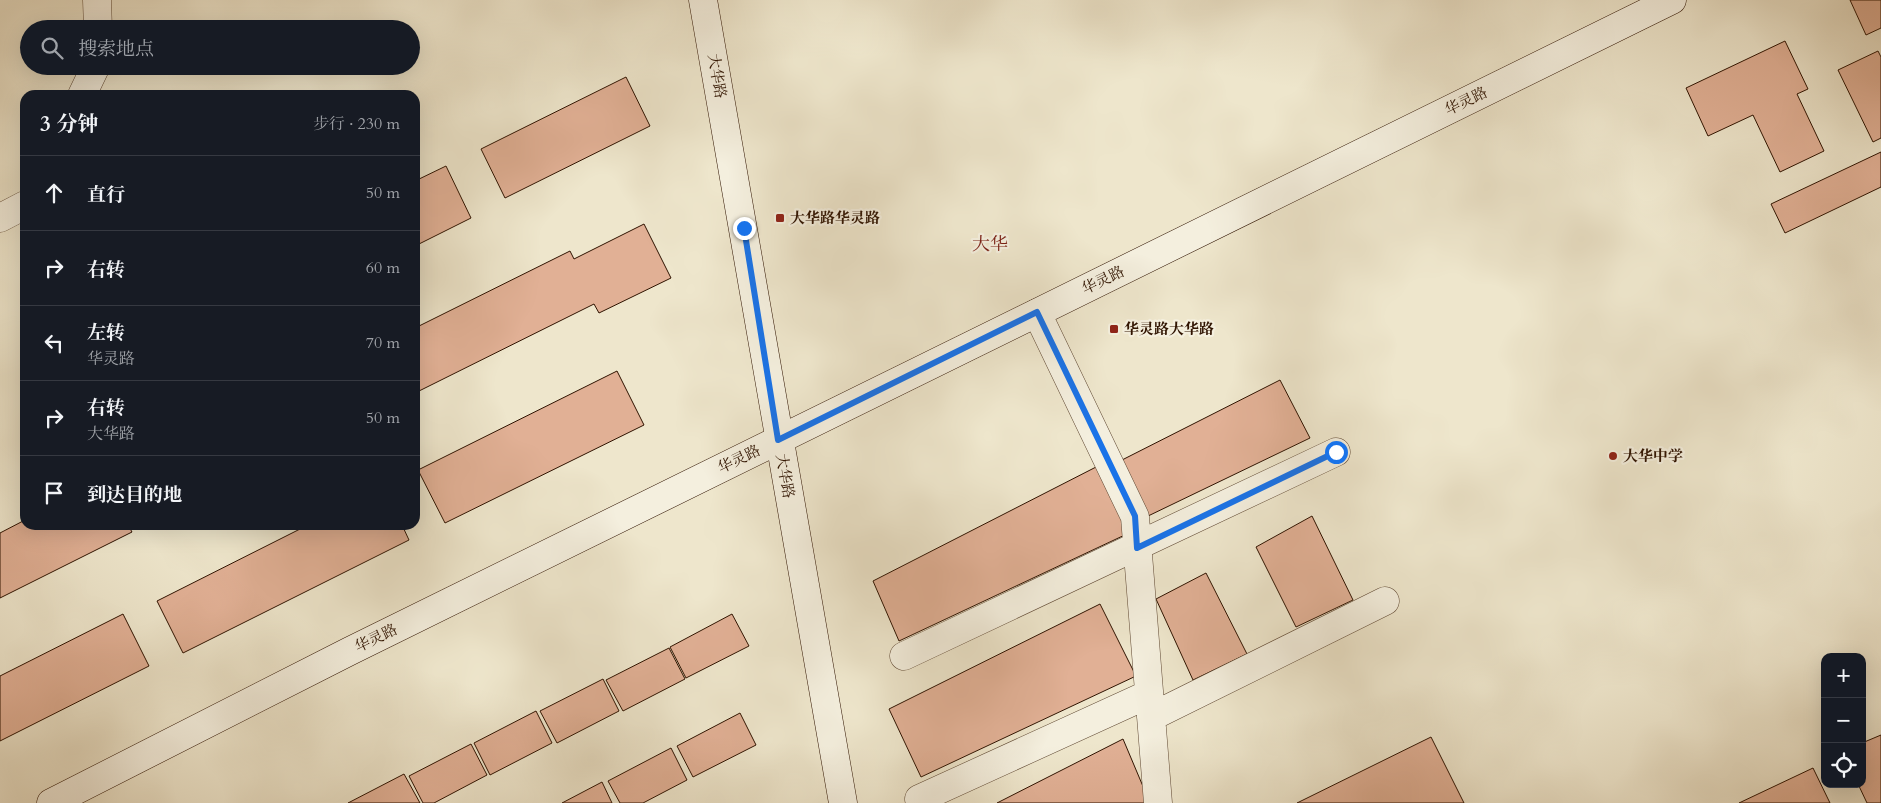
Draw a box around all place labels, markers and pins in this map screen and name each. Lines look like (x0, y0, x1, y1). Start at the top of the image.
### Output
place label: 大华路华灵路 (790, 208, 880, 228)
marker: 大华路华灵路 (774, 212, 786, 224)
place label: 华灵路大华路 (1124, 319, 1214, 339)
marker: 华灵路大华路 (1108, 323, 1120, 335)
place label: 大华中学 (1623, 446, 1683, 466)
marker: 大华中学 (1607, 450, 1619, 462)

